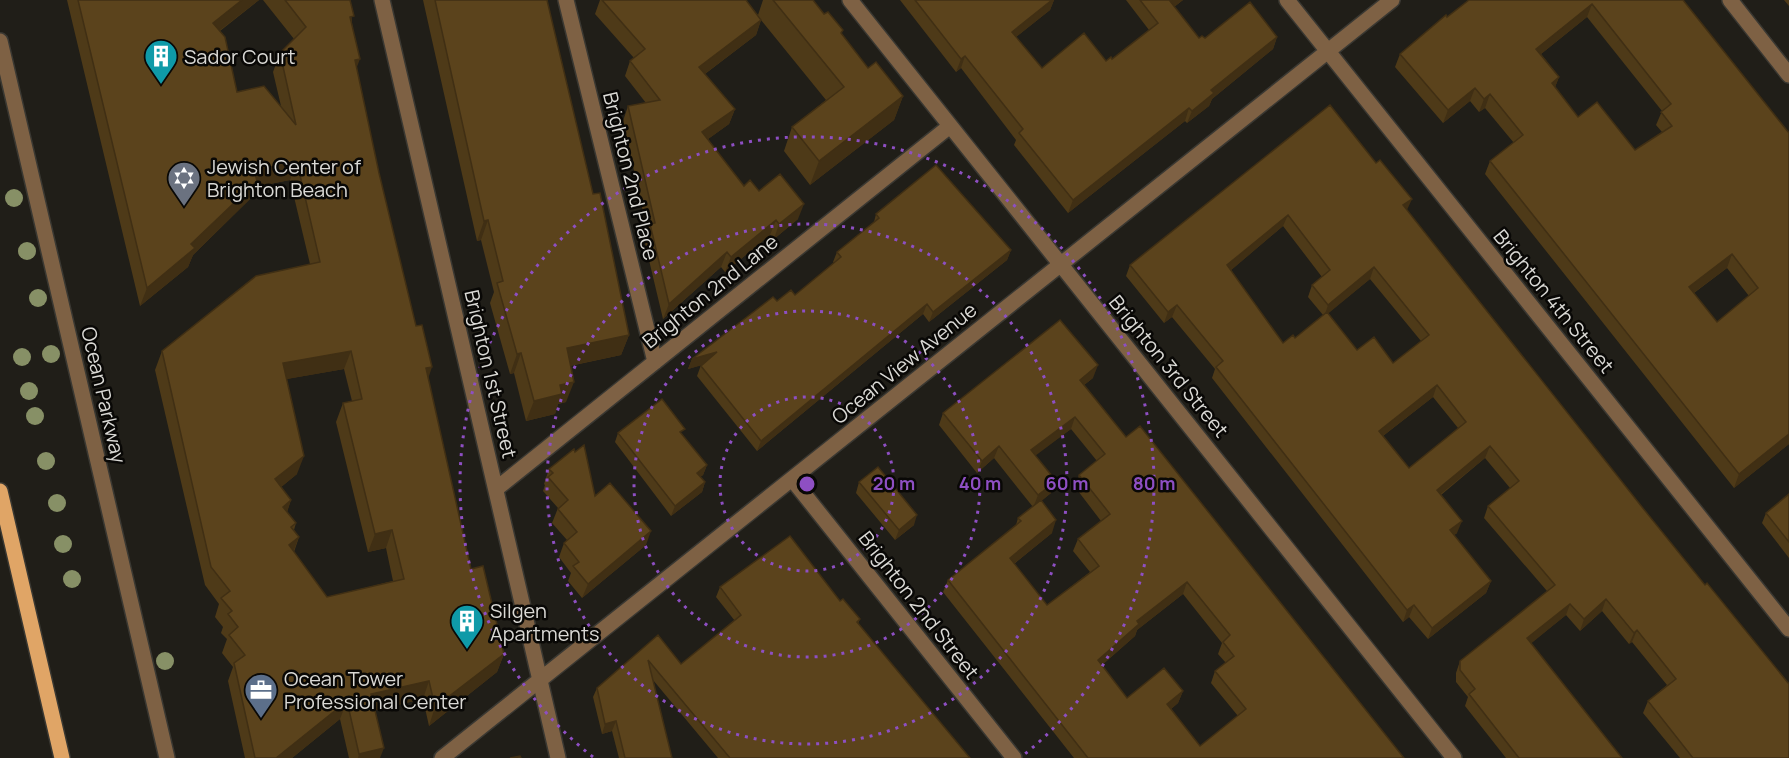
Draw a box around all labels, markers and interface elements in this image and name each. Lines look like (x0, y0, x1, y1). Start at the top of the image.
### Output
building icon: Sador Court (143, 38, 179, 85)
place label: Sador Court (184, 43, 296, 70)
street label: Brighton 2nd Place (597, 89, 665, 263)
place label: Jewish Center of Brighton Beach (207, 153, 361, 203)
synagogue icon: Jewish Center of Brighton Beach (166, 160, 202, 207)
street label: Brighton 4th Street (1488, 223, 1620, 379)
street label: Brighton 2nd Lane (637, 228, 783, 354)
street label: Brighton 1st Street (458, 287, 524, 461)
street label: Brighton 3rd Street (1103, 289, 1235, 443)
street label: Ocean View Avenue (826, 296, 982, 430)
street label: Ocean Parkway (75, 324, 133, 466)
text: 20 m (873, 471, 915, 495)
text: 40 m (959, 471, 1001, 495)
text: 60 m (1046, 471, 1088, 495)
text: 80 m (1133, 471, 1175, 495)
centre of rings (797, 474, 817, 494)
street label: Brighton 2nd Street (853, 525, 985, 685)
place label: Silgen Apartments (490, 597, 600, 647)
building icon: Silgen Apartments (449, 603, 485, 650)
place label: Ocean Tower Professional Center (284, 665, 467, 715)
office icon: Ocean Tower Professional Center (243, 672, 279, 719)

